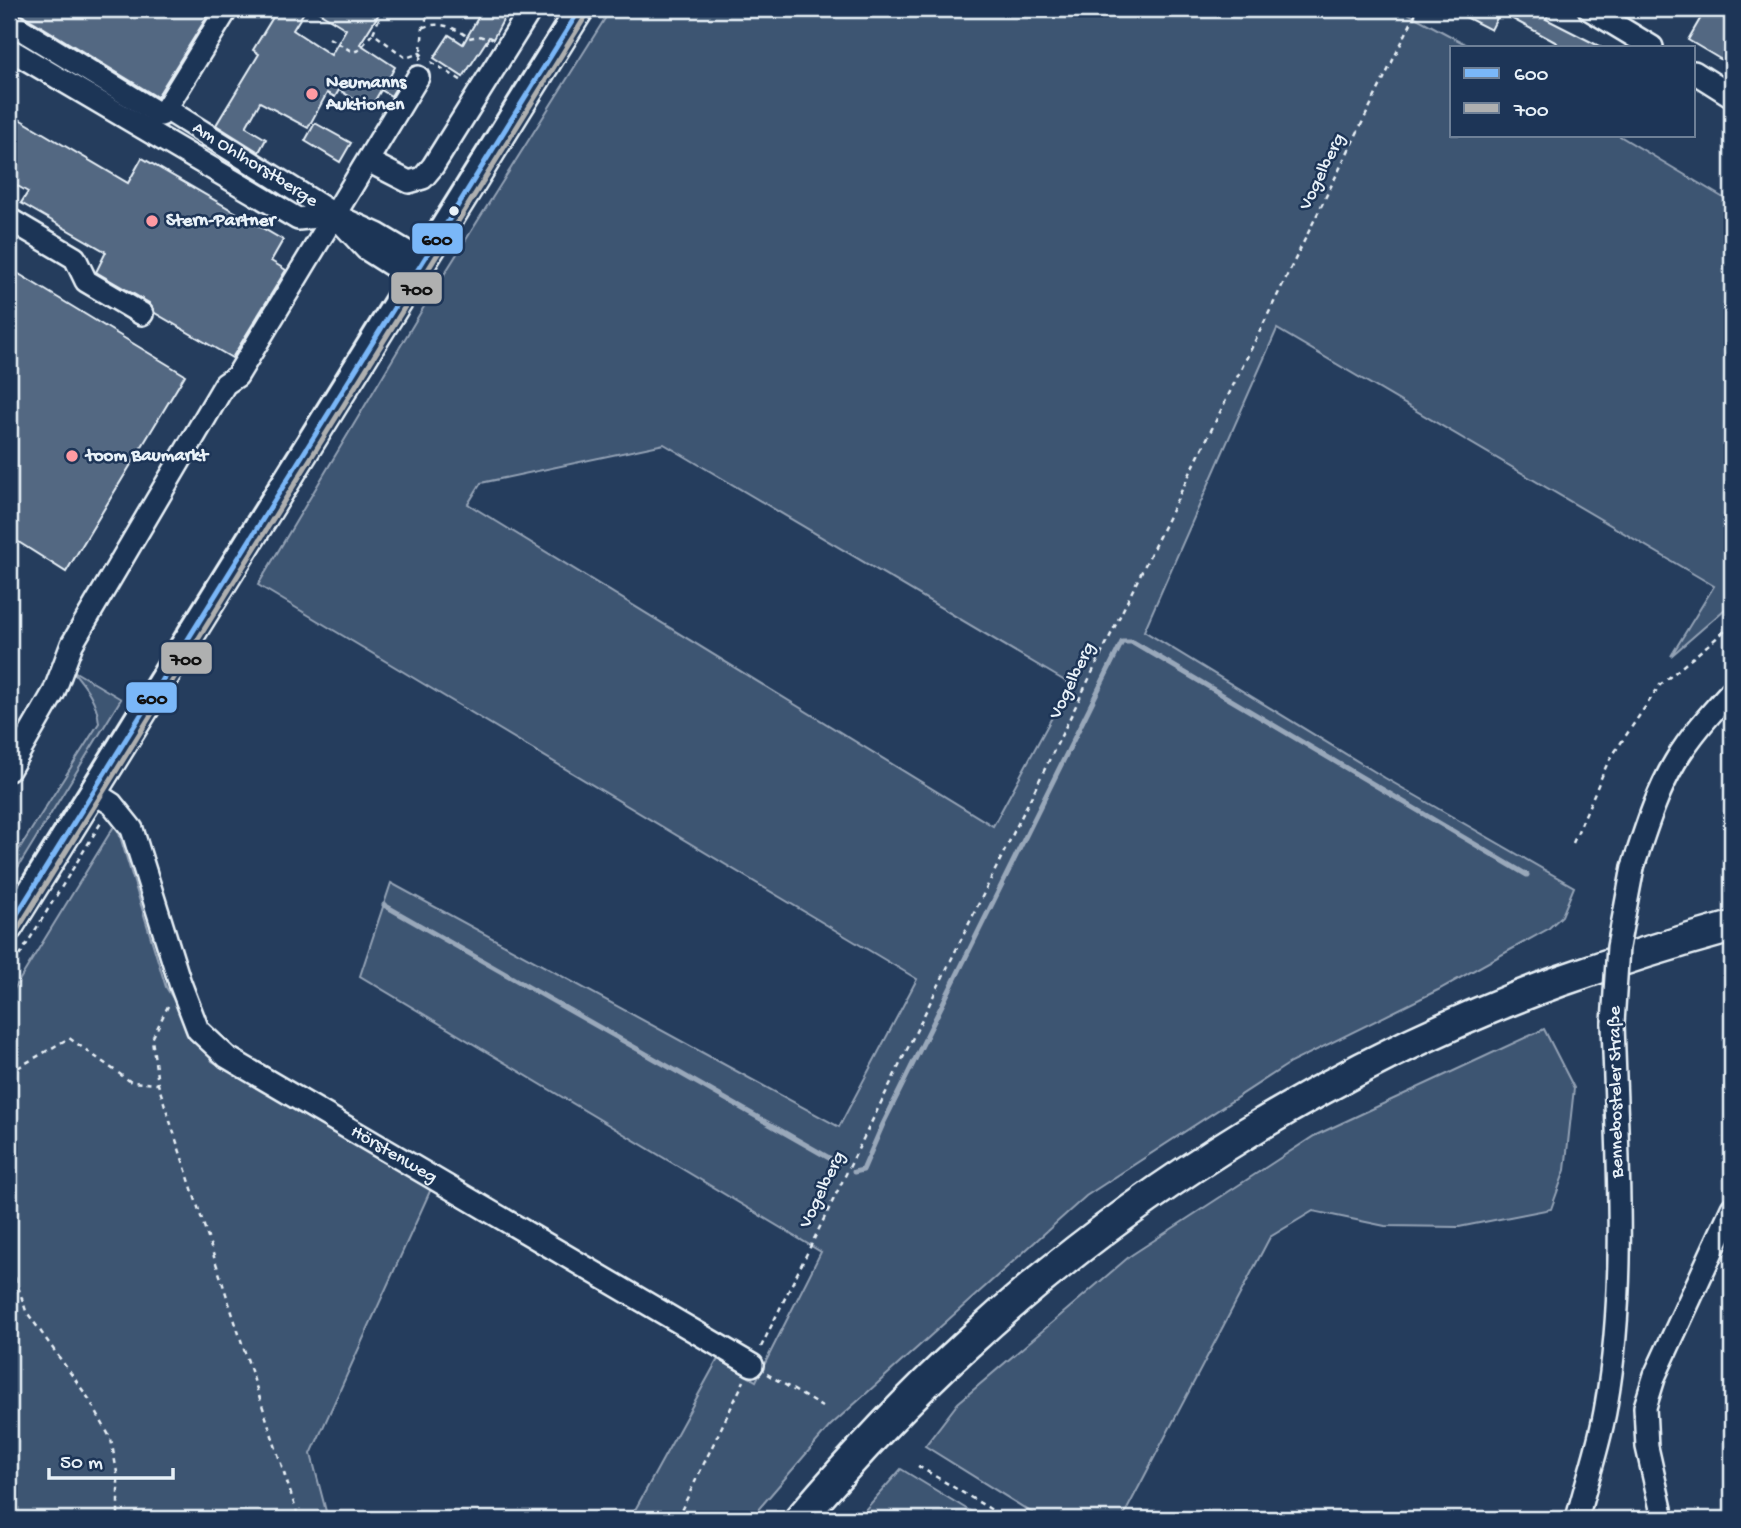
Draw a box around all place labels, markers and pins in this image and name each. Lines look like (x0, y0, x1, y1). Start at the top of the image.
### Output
place label: Neumanns Auktionen (325, 72, 407, 117)
marker: Neumanns Auktionen (304, 86, 320, 102)
unlabelled marker (447, 204, 461, 218)
place label: Stern-Partner (166, 210, 277, 233)
marker: Stern-Partner (144, 213, 160, 229)
place label: toom Baumarkt (84, 445, 210, 468)
marker: toom Baumarkt (64, 448, 80, 464)

